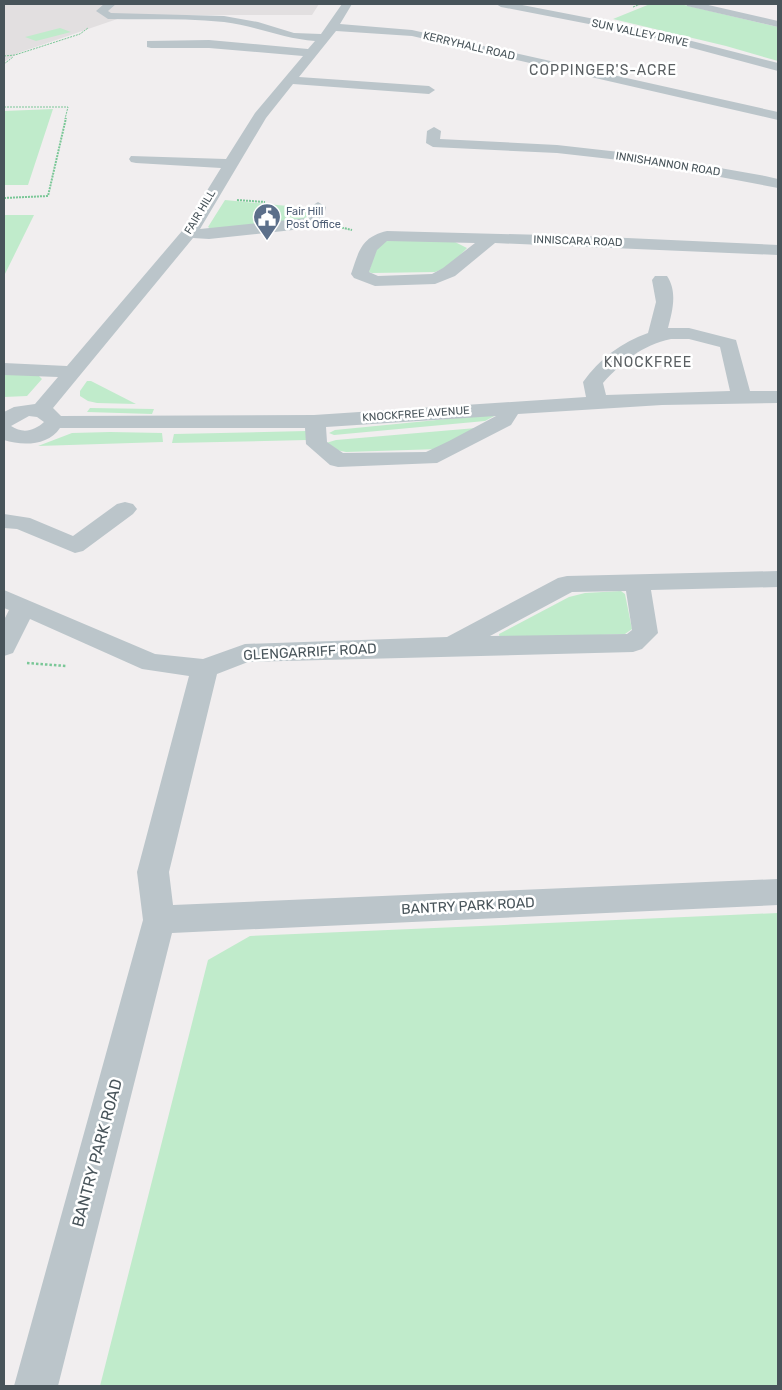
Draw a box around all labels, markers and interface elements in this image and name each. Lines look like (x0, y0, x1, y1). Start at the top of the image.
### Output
street label: SUN VALLEY DRIVE (590, 16, 690, 50)
street label: KERRYHALL ROAD (422, 29, 516, 63)
district label: COPPINGER'S-ACRE (529, 62, 677, 79)
street label: INNISHANNON ROAD (615, 149, 721, 179)
street label: FAIR HILL (182, 187, 218, 237)
public building icon: Fair Hill Post Office (252, 202, 282, 241)
place label: Fair Hill Post Office (286, 205, 341, 231)
street label: INNISCARA ROAD (533, 233, 623, 249)
district label: KNOCKFREE (604, 354, 692, 371)
street label: KNOCKFREE AVENUE (362, 404, 471, 424)
street label: GLENGARRIFF ROAD (243, 640, 377, 664)
street label: BANTRY PARK ROAD (401, 894, 535, 918)
street label: BANTRY PARK ROAD (68, 1077, 126, 1229)

